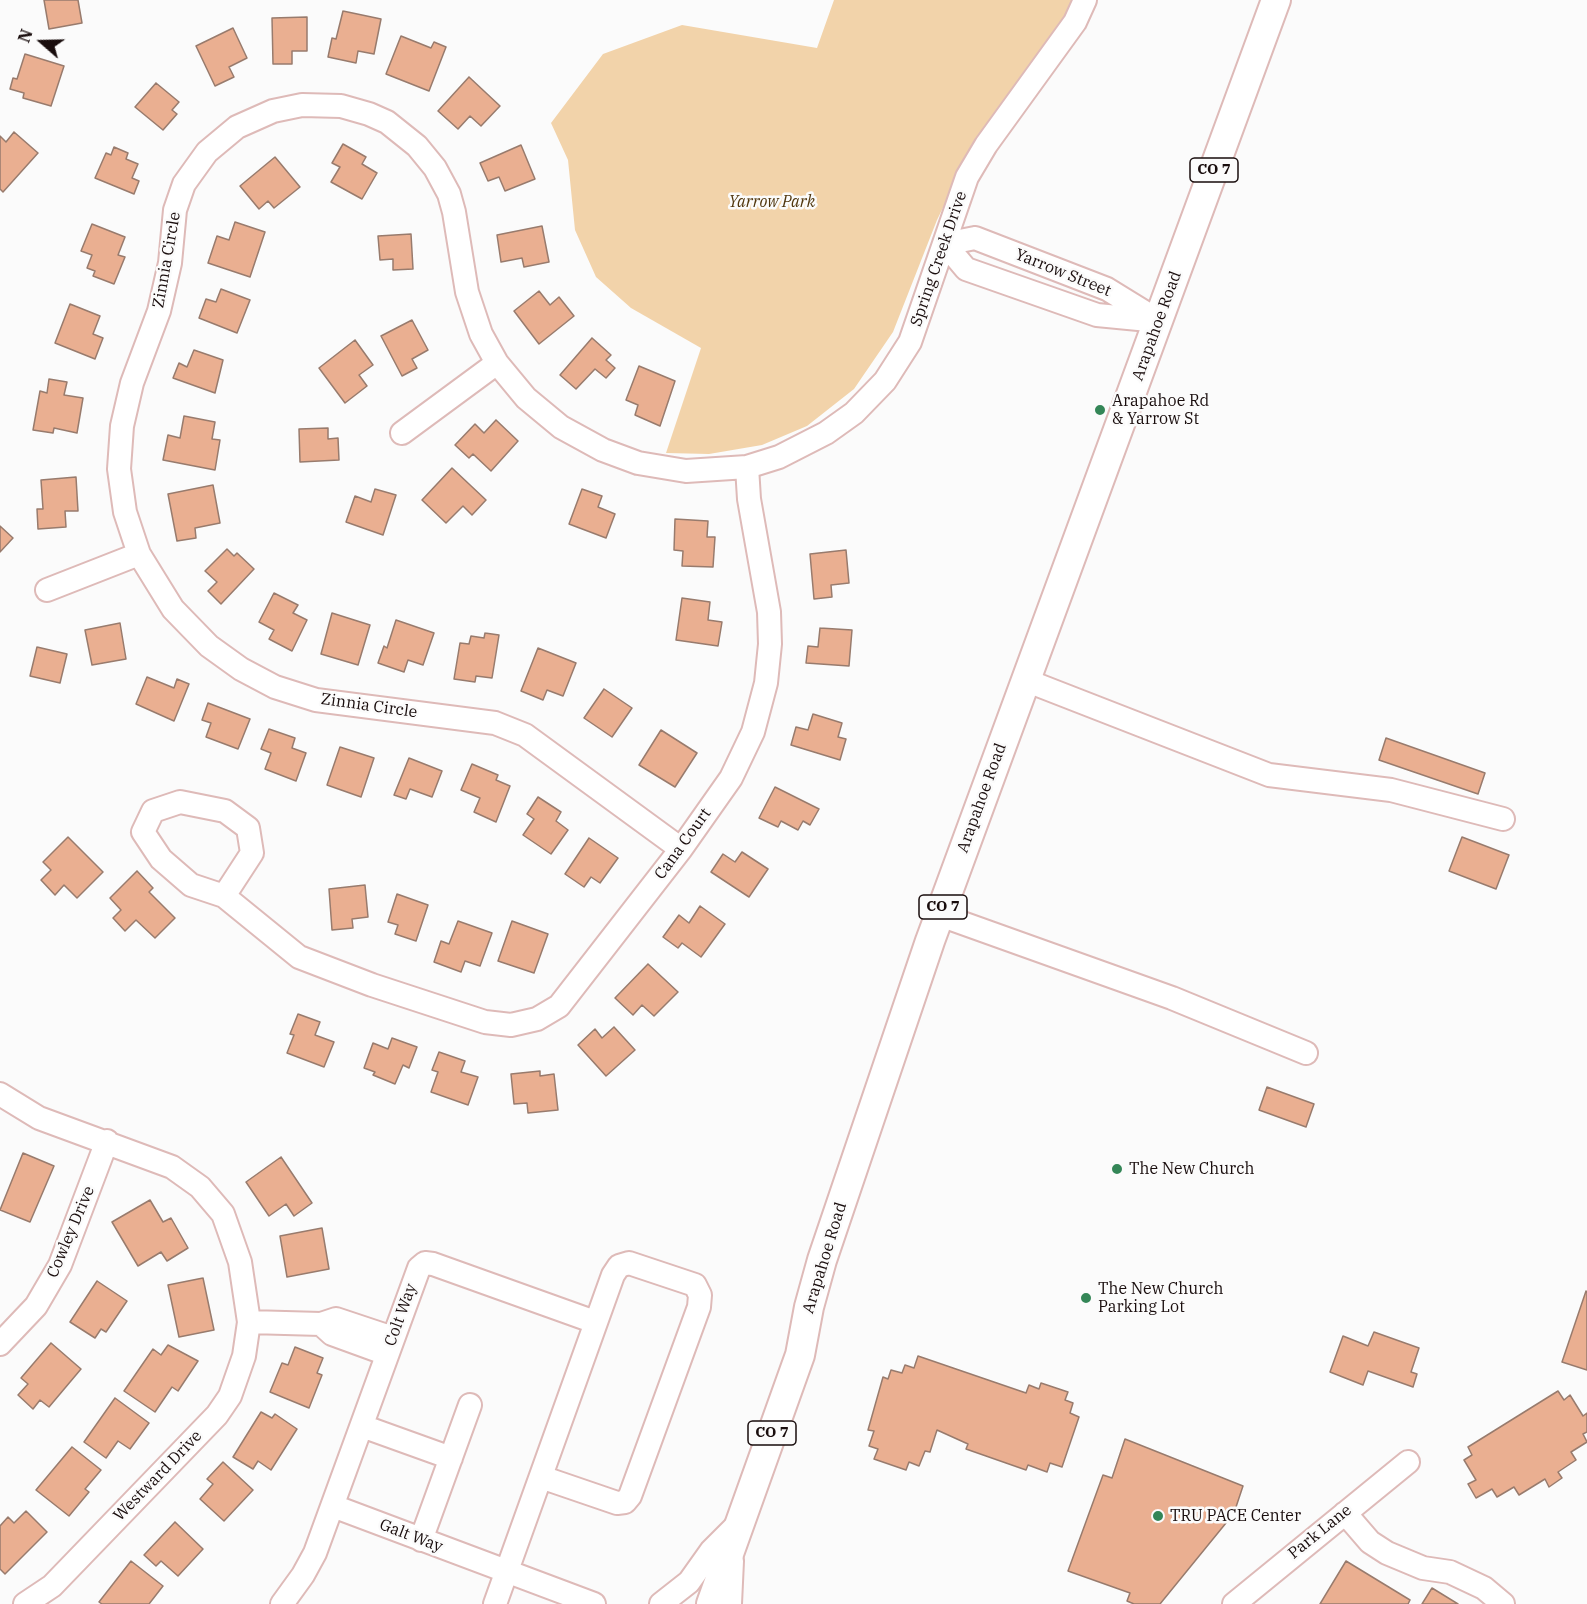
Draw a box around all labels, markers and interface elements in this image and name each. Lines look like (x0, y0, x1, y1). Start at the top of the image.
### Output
north arrow (12, 12, 72, 72)
text: N (14, 26, 37, 45)
road number: CO 7 (1190, 158, 1238, 182)
street label: Spring Creek Drive (907, 189, 971, 329)
park label: Yarrow Park (729, 192, 815, 212)
street label: Zinnia Circle (149, 210, 185, 310)
street label: Yarrow Street (1012, 245, 1114, 301)
street label: Arapahoe Road (1128, 269, 1186, 383)
place label: Arapahoe Rd & Yarrow St (1112, 391, 1209, 429)
marker: Arapahoe Rd & Yarrow St (1093, 403, 1107, 417)
street label: Zinnia Circle (319, 690, 419, 722)
street label: Arapahoe Road (953, 741, 1011, 855)
street label: Cana Court (651, 805, 715, 883)
road number: CO 7 (919, 895, 967, 919)
place label: The New Church (1129, 1159, 1254, 1179)
marker: The New Church (1110, 1162, 1124, 1176)
street label: Cowley Drive (43, 1183, 99, 1281)
street label: Arapahoe Road (799, 1200, 851, 1316)
place label: The New Church Parking Lot (1098, 1279, 1223, 1317)
street label: Colt Way (381, 1281, 421, 1349)
marker: The New Church Parking Lot (1079, 1291, 1093, 1305)
road number: CO 7 (748, 1421, 796, 1445)
street label: Westward Drive (110, 1427, 206, 1525)
street label: Park Lane (1285, 1501, 1355, 1563)
place label: TRU PACE Center (1170, 1506, 1301, 1526)
marker: TRU PACE Center (1151, 1509, 1165, 1523)
street label: Galt Way (377, 1515, 445, 1557)

